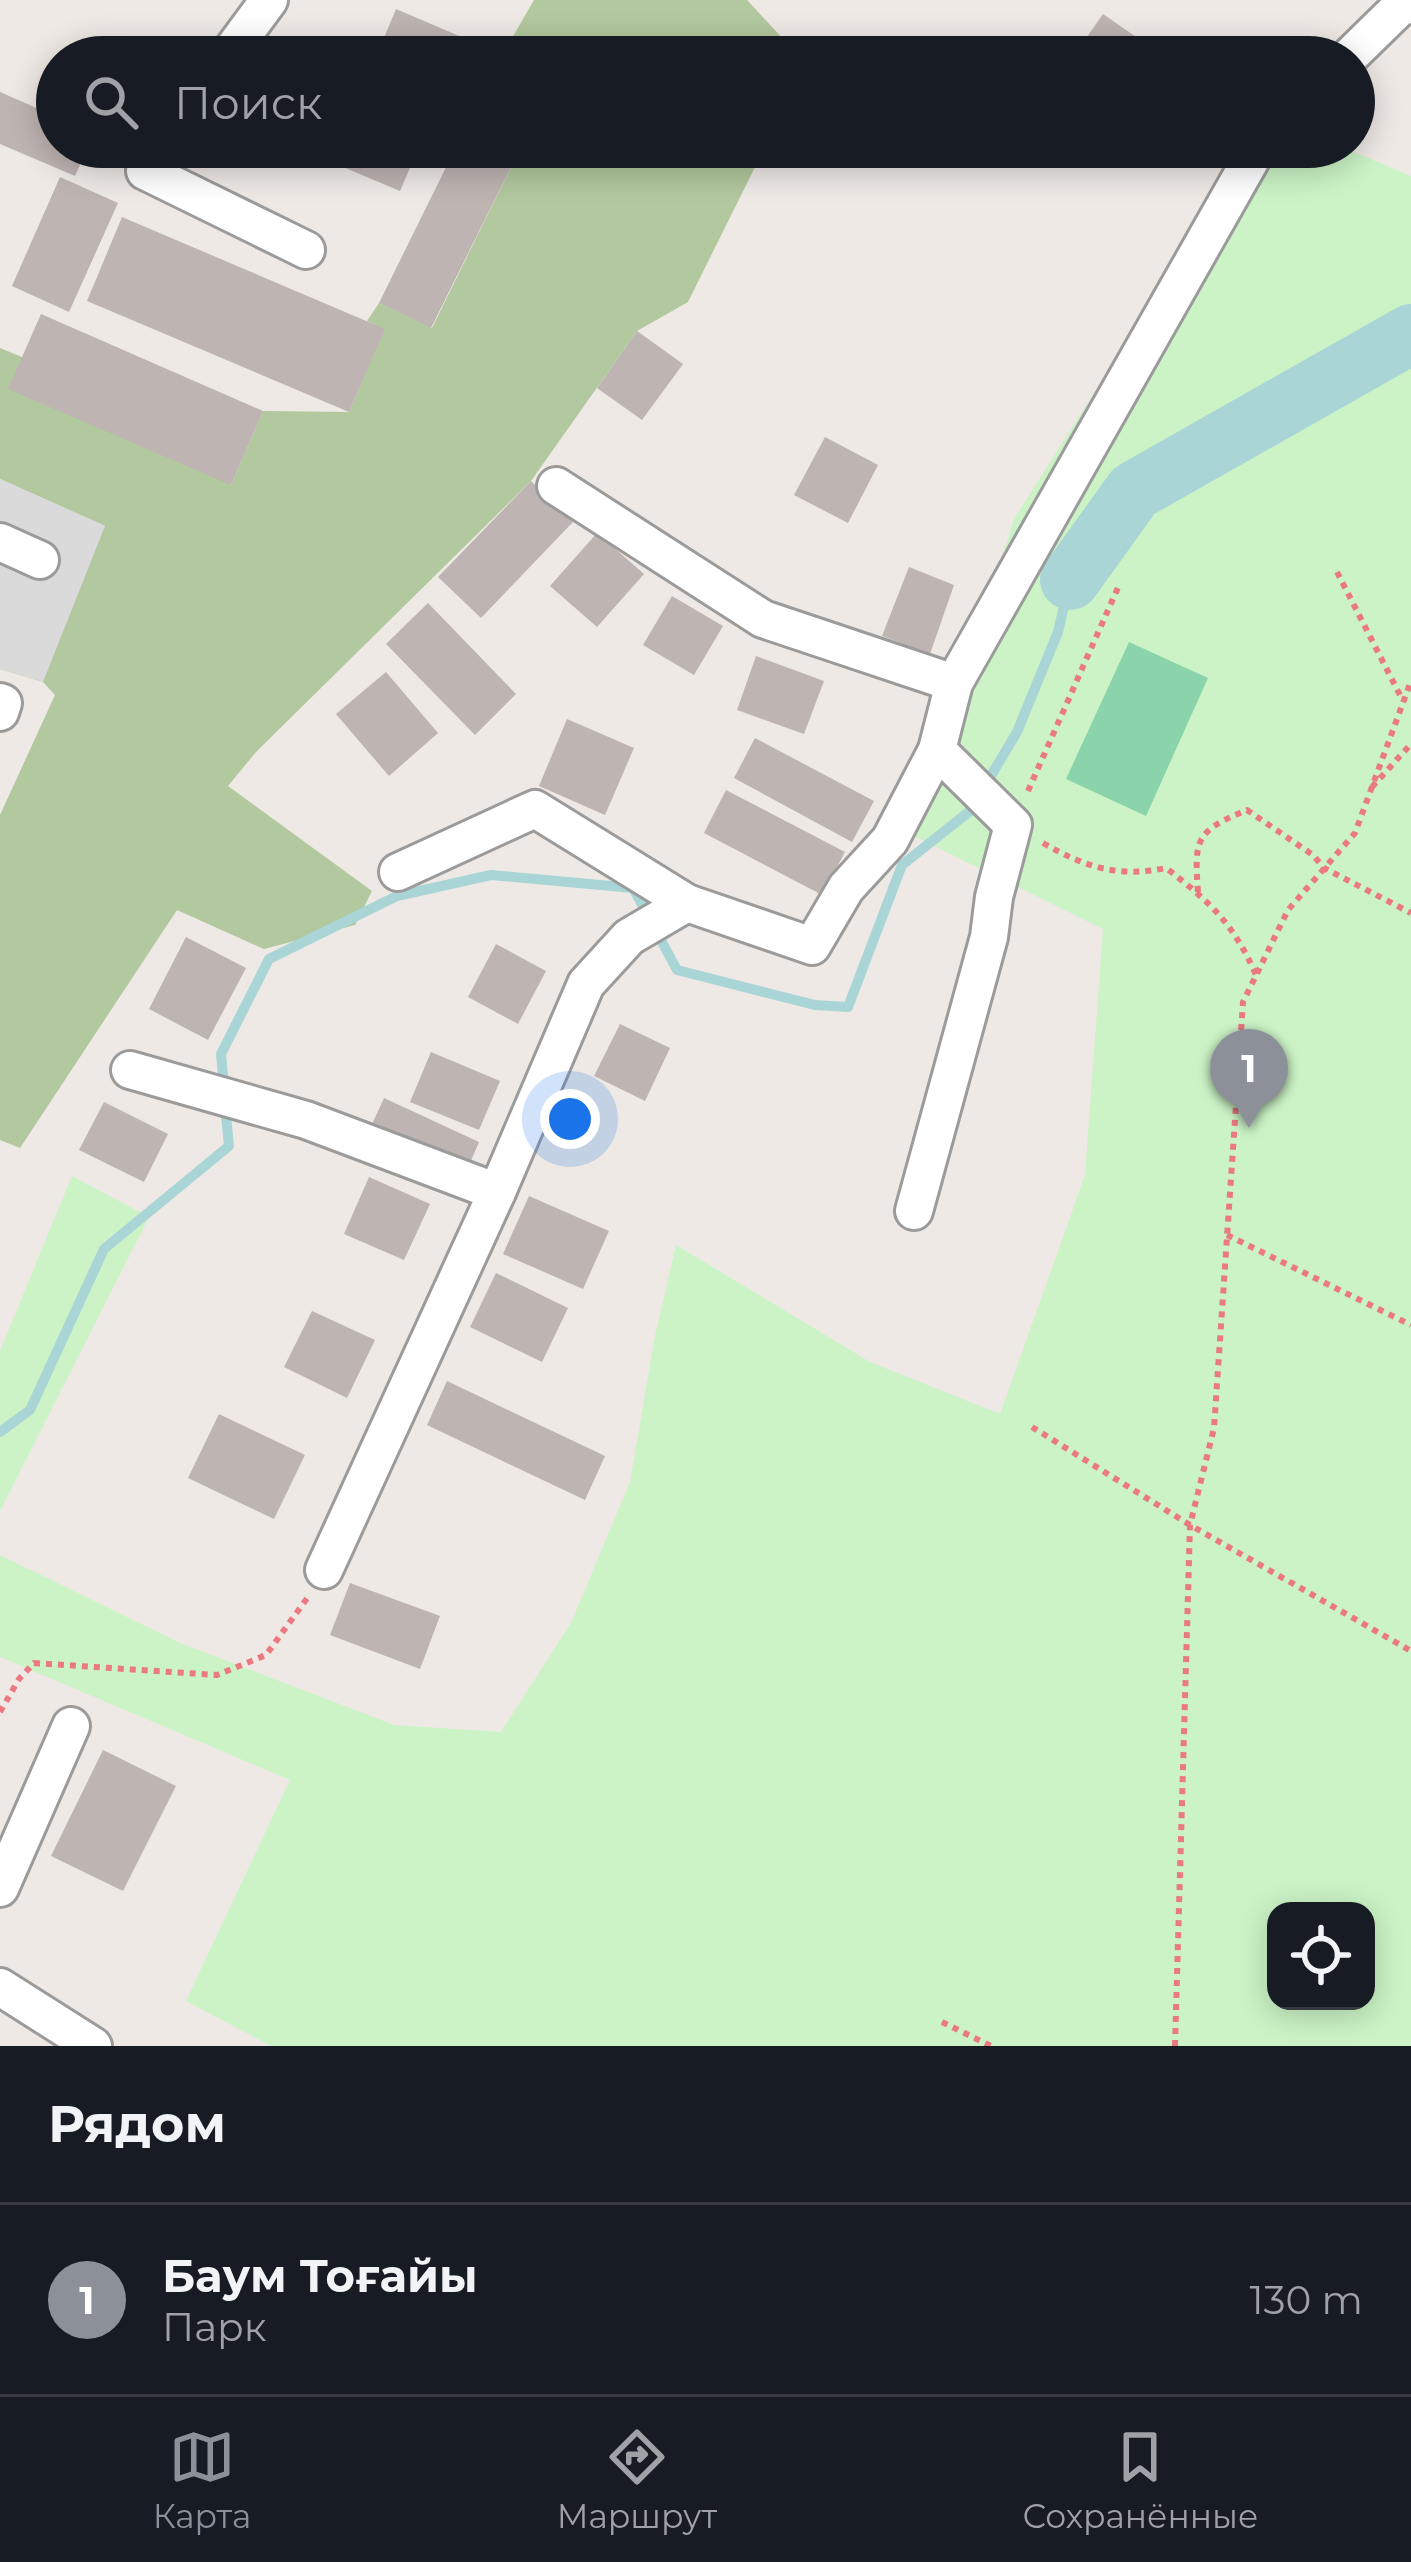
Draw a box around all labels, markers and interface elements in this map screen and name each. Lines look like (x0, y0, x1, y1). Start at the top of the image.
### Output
search box (36, 36, 1375, 168)
icon: search (78, 69, 144, 135)
text: Поиск (174, 75, 322, 130)
pin: 1 (1210, 1029, 1288, 1128)
your location (540, 1089, 600, 1149)
map controls (1267, 1902, 1375, 2010)
button: locate (1267, 1902, 1375, 2010)
text: Рядом (48, 2093, 226, 2155)
text: Баум Тоғайы (162, 2248, 478, 2303)
text: 1 (79, 2276, 95, 2324)
text: 130 m (1250, 2276, 1363, 2324)
text: Парк (162, 2303, 266, 2351)
tab: Карта (153, 2424, 251, 2536)
tab: Маршрут (557, 2424, 717, 2536)
tab: Сохранённые (1022, 2424, 1258, 2536)

